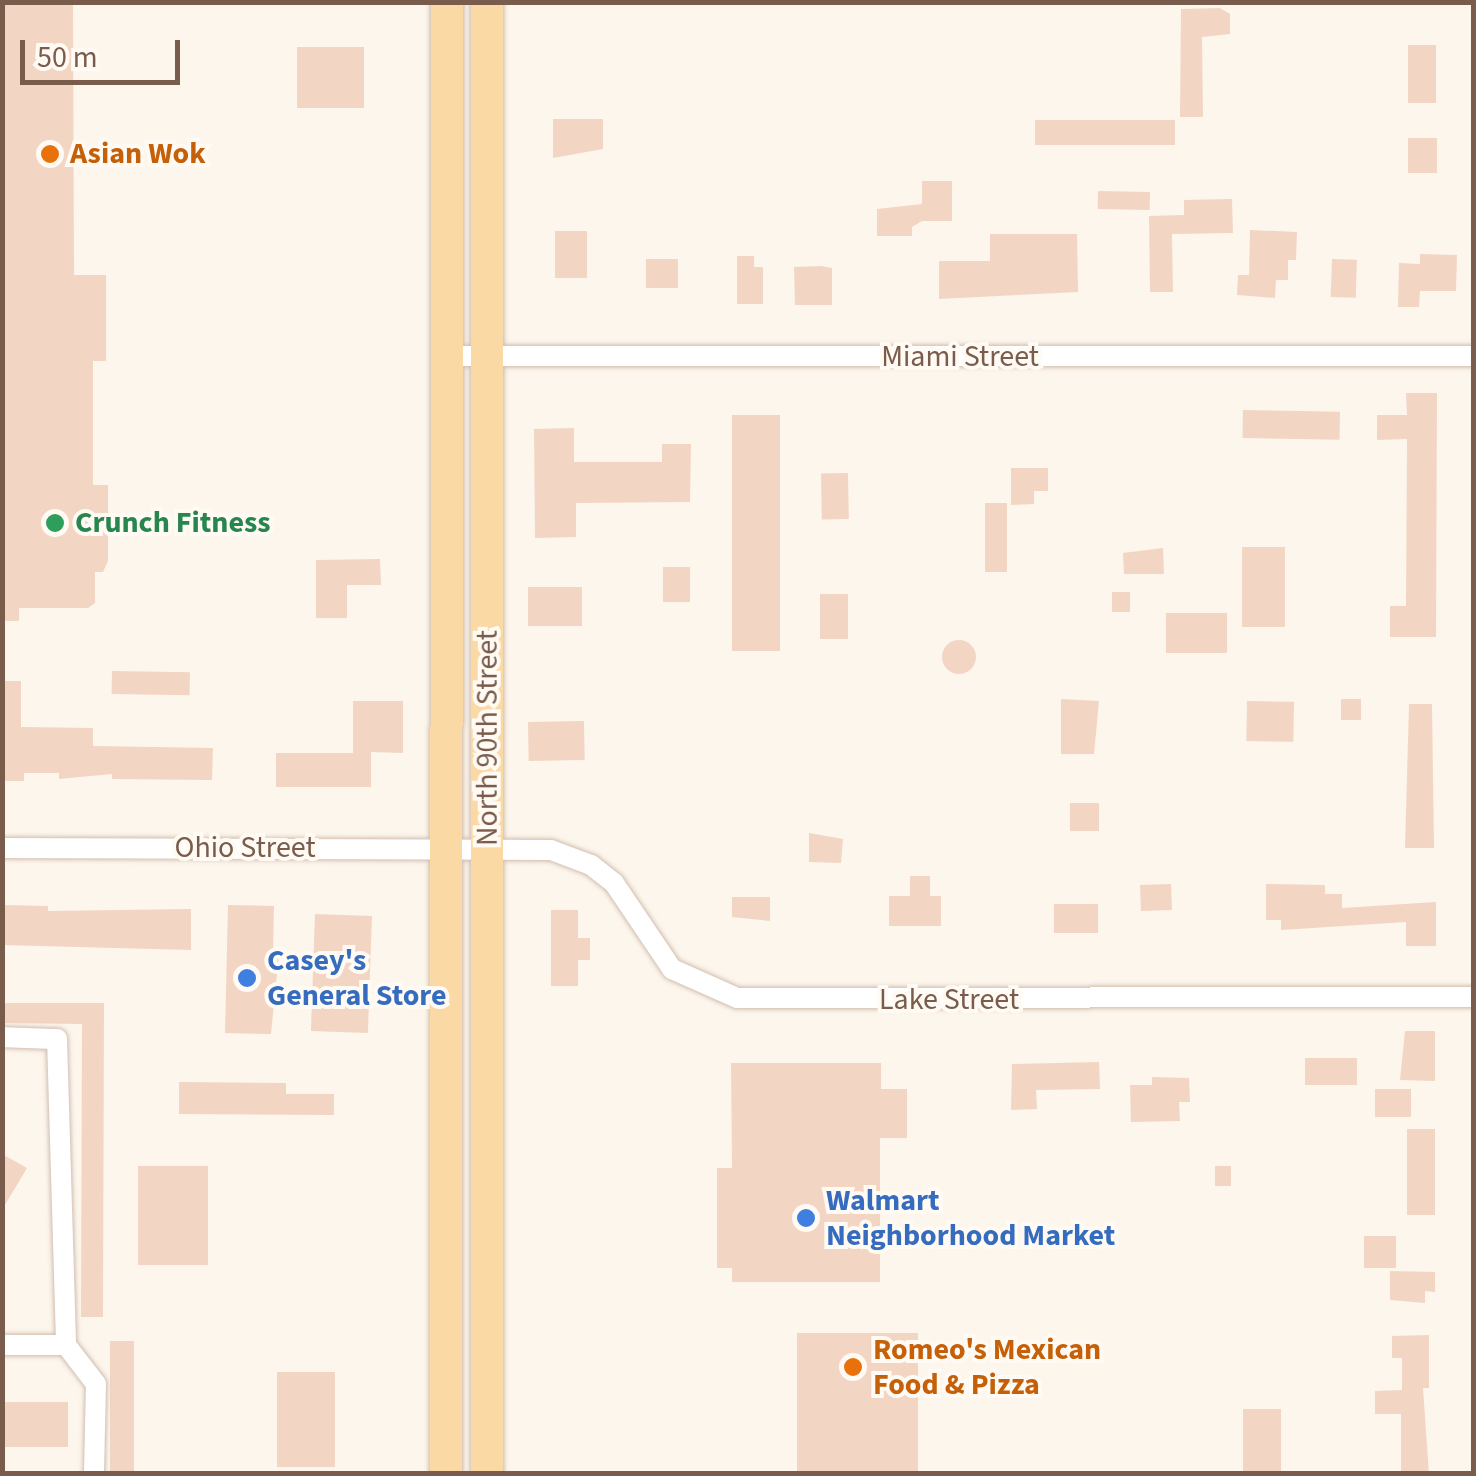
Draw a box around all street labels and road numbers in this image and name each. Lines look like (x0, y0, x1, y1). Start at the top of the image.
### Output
street label: Miami Street (881, 339, 1039, 375)
street label: North 90th Street (470, 630, 506, 846)
street label: Ohio Street (174, 830, 316, 866)
street label: Lake Street (879, 982, 1019, 1018)

